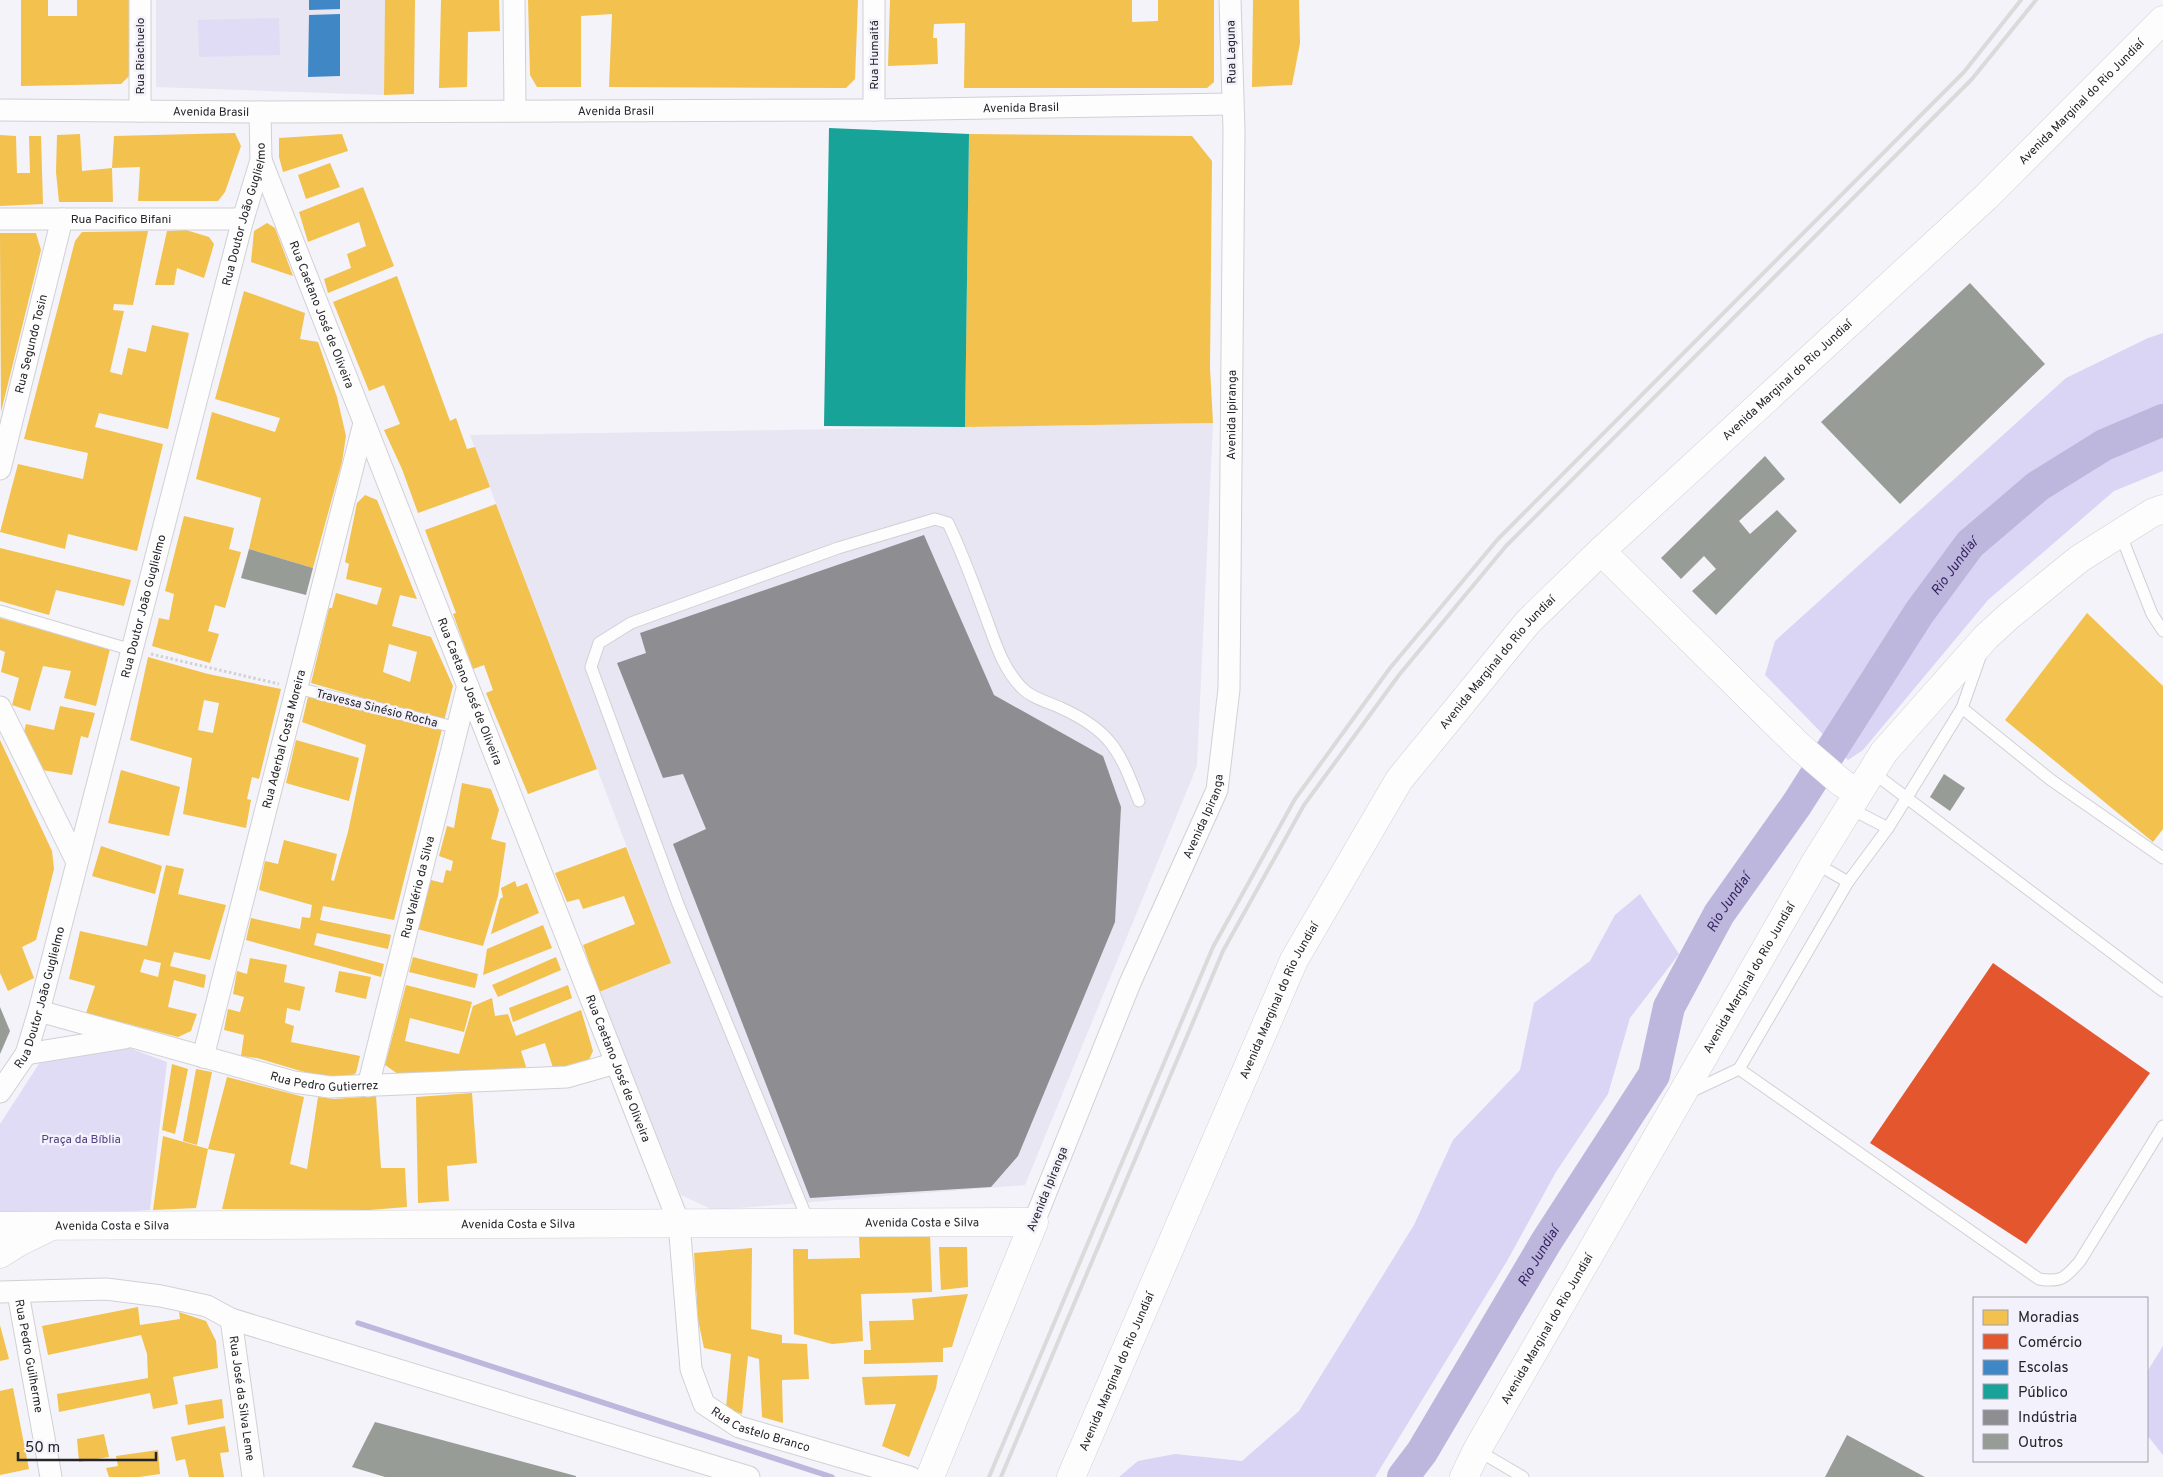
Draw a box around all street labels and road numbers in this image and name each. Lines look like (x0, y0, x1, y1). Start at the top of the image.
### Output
street label: Rua Riachuelo (133, 17, 149, 95)
street label: Rua Humaitá (867, 20, 883, 90)
street label: Rua Laguna (1223, 20, 1241, 84)
street label: Avenida Marginal do Rio Jundiaí (2016, 35, 2149, 169)
street label: Avenida Brasil (983, 100, 1059, 117)
street label: Avenida Brasil (173, 104, 249, 121)
street label: Avenida Brasil (578, 104, 654, 120)
street label: Rua Doutor João Guglielmo (219, 142, 270, 288)
street label: Rua Pacifico Bifani (71, 212, 171, 228)
street label: Rua Caetano José de Oliveira (285, 239, 357, 391)
street label: Rua Segundo Tosin (12, 293, 52, 395)
street label: Avenida Marginal do Rio Jundiaí (1719, 316, 1857, 445)
street label: Avenida Ipiranga (1224, 370, 1241, 460)
street label: Rua Doutor João Guglielmo (118, 533, 170, 680)
street label: Avenida Marginal do Rio Jundiaí (1436, 592, 1560, 733)
street label: Rua Caetano José de Oliveira (433, 616, 505, 768)
street label: Rua Aderbal Costa Moreira (259, 668, 310, 811)
street label: Travessa Sinésio Rocha (314, 686, 439, 732)
street label: Avenida Ipiranga (1180, 773, 1228, 861)
street label: Rua Valério da Silva (398, 834, 439, 940)
street label: Avenida Marginal do Rio Jundiaí (1700, 899, 1800, 1056)
street label: Avenida Marginal do Rio Jundiaí (1237, 919, 1324, 1082)
street label: Rua Doutor João Guglielmo (11, 925, 69, 1072)
street label: Rua Caetano José de Oliveira (581, 993, 653, 1145)
street label: Rua Pedro Gutierrez (268, 1069, 379, 1096)
street label: Avenida Ipiranga (1024, 1145, 1072, 1234)
street label: Avenida Costa e Silva (865, 1215, 979, 1232)
street label: Avenida Costa e Silva (461, 1217, 575, 1233)
street label: Avenida Costa e Silva (55, 1218, 169, 1235)
street label: Avenida Marginal do Rio Jundiaí (1498, 1250, 1598, 1407)
street label: Avenida Marginal do Rio Jundiaí (1076, 1289, 1159, 1454)
street label: Rua Pedro Guilherme (10, 1298, 46, 1414)
street label: Rua José da Silva Leme (224, 1335, 258, 1462)
street label: Rua Castelo Branco (708, 1404, 812, 1456)

